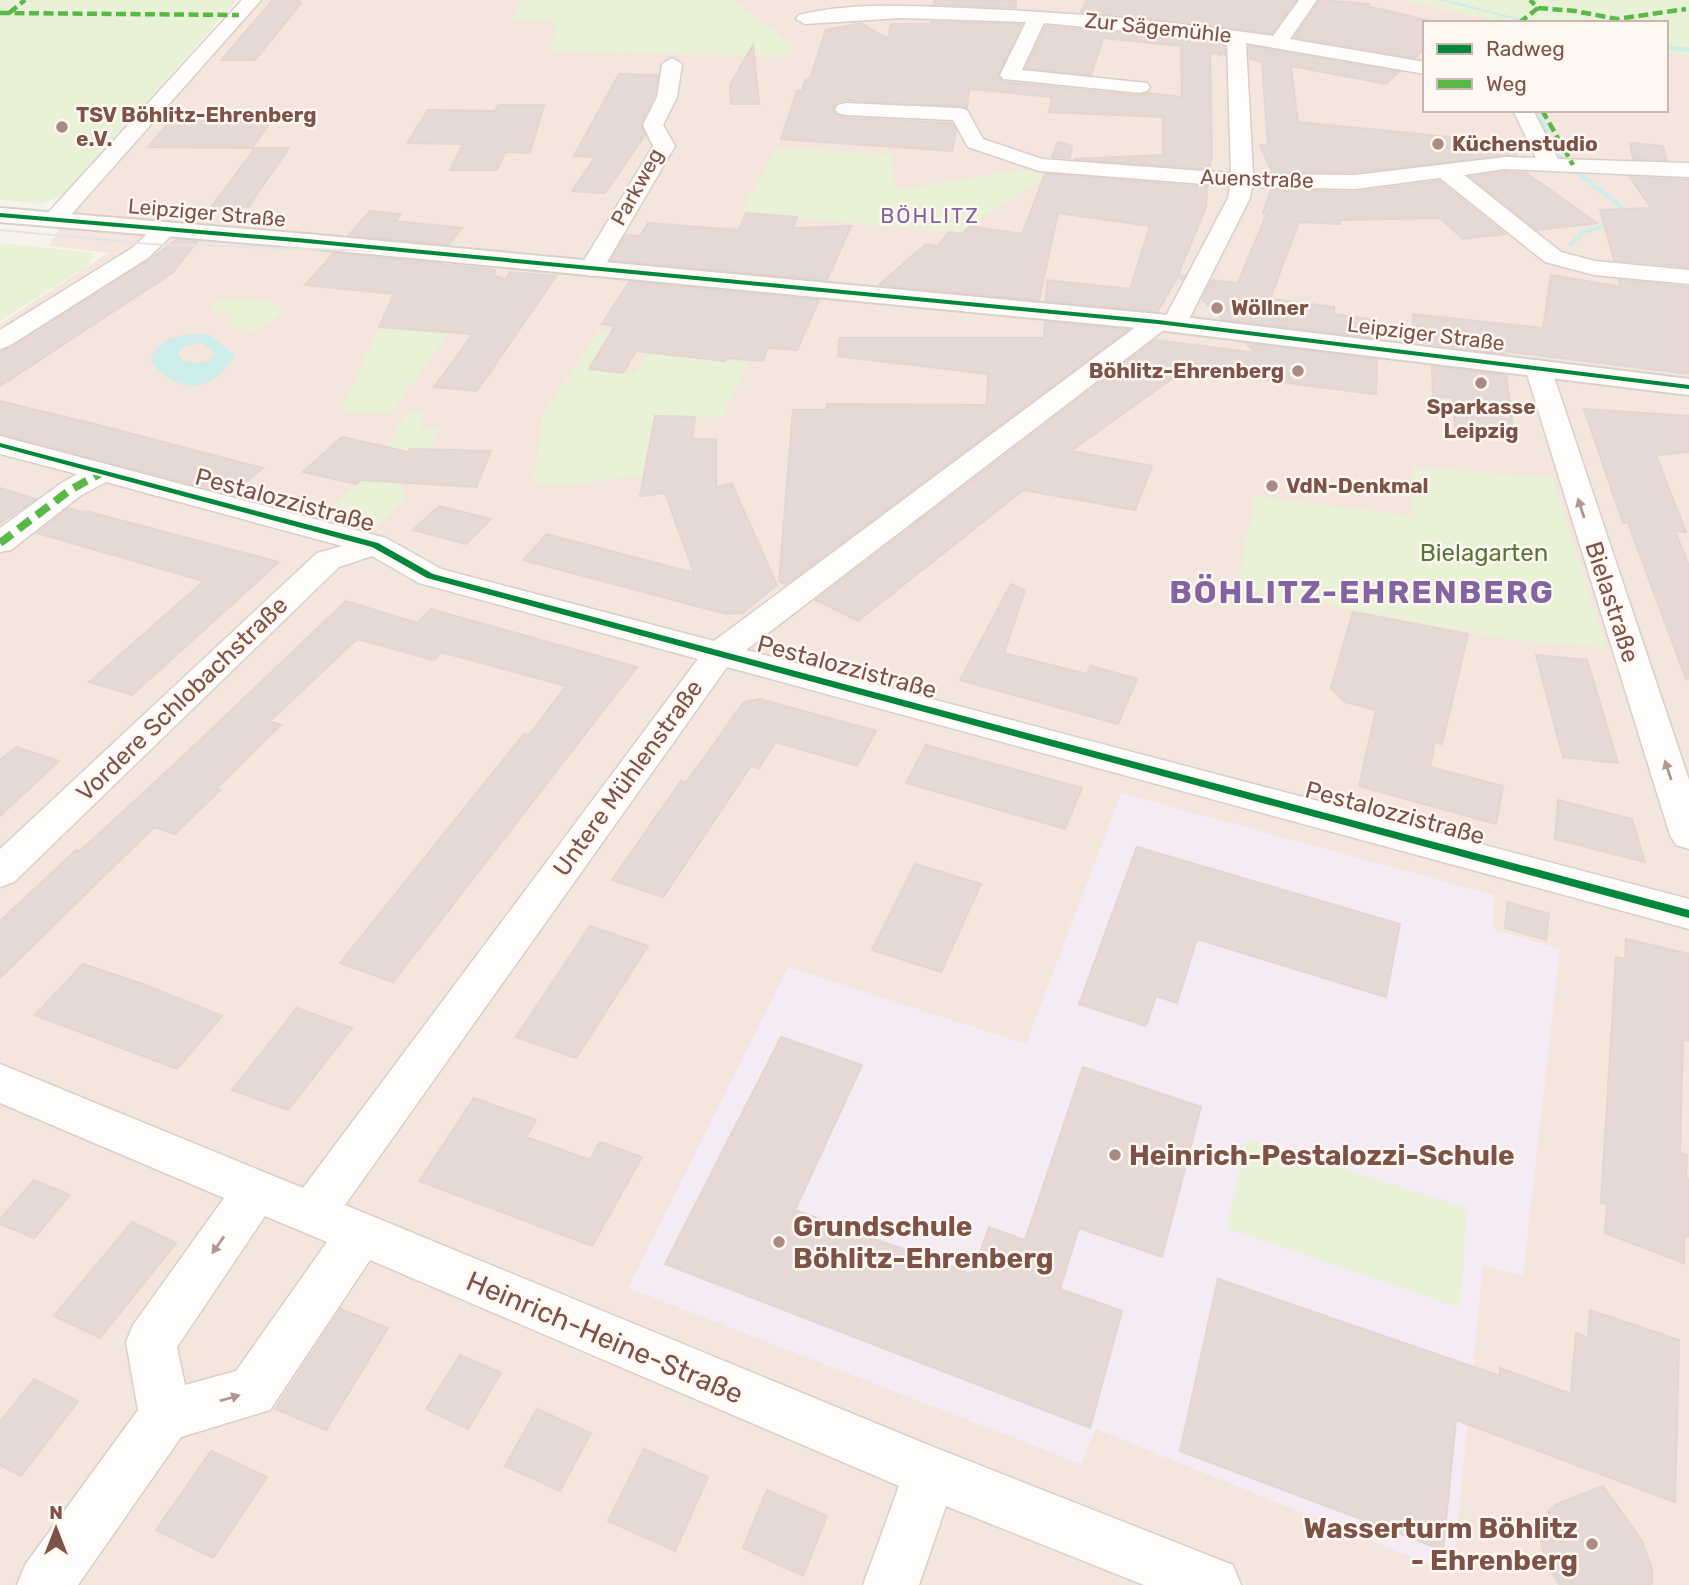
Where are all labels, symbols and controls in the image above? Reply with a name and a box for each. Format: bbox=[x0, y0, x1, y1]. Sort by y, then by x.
street label: Zur Sägemühle bbox=[1083, 7, 1233, 48]
legend bbox=[1423, 21, 1668, 112]
text: Radweg bbox=[1486, 36, 1565, 61]
text: Weg bbox=[1486, 71, 1527, 96]
place label: TSV Böhlitz-Ehrenberg e.V. bbox=[76, 102, 316, 151]
marker: TSV Böhlitz-Ehrenberg e.V. bbox=[54, 119, 70, 135]
place label: Küchenstudio bbox=[1452, 131, 1598, 156]
marker: Küchenstudio bbox=[1430, 136, 1446, 152]
street label: Parkweg bbox=[605, 144, 668, 230]
street label: Auenstraße bbox=[1200, 164, 1314, 193]
street label: Leipziger Straße bbox=[127, 193, 287, 232]
district label: BÖHLITZ bbox=[880, 203, 980, 228]
place label: Wöllner bbox=[1231, 295, 1309, 320]
marker: Wöllner bbox=[1209, 300, 1225, 316]
street label: Leipziger Straße bbox=[1346, 311, 1506, 356]
place label: Böhlitz-Ehrenberg bbox=[1089, 358, 1284, 383]
marker: Böhlitz-Ehrenberg bbox=[1290, 363, 1306, 379]
marker: Sparkasse Leipzig bbox=[1473, 375, 1489, 391]
place label: Sparkasse Leipzig bbox=[1426, 394, 1536, 443]
street label: Pestalozzistraße bbox=[192, 463, 378, 537]
place label: VdN-Denkmal bbox=[1286, 473, 1429, 498]
marker: VdN-Denkmal bbox=[1264, 478, 1280, 494]
one-way arrow bbox=[1575, 497, 1586, 518]
street label: Bielastraße bbox=[1579, 538, 1645, 666]
park label: Bielagarten bbox=[1420, 539, 1548, 567]
district label: BÖHLITZ-EHRENBERG bbox=[1169, 573, 1555, 611]
street label: Vordere Schlobachstraße bbox=[71, 591, 293, 807]
street label: Pestalozzistraße bbox=[754, 630, 940, 704]
street label: Untere Mühlenstraße bbox=[547, 675, 709, 881]
one-way arrow bbox=[1662, 760, 1672, 781]
street label: Pestalozzistraße bbox=[1302, 776, 1488, 850]
place label: Heinrich-Pestalozzi-Schule bbox=[1129, 1139, 1515, 1172]
marker: Heinrich-Pestalozzi-Schule bbox=[1107, 1147, 1123, 1163]
place label: Grundschule Böhlitz-Ehrenberg bbox=[793, 1210, 1053, 1275]
marker: Grundschule Böhlitz-Ehrenberg bbox=[771, 1234, 787, 1250]
one-way arrow bbox=[211, 1236, 225, 1254]
street label: Heinrich-Heine-Straße bbox=[462, 1264, 748, 1411]
one-way arrow bbox=[220, 1392, 242, 1403]
north arrow bbox=[21, 1494, 91, 1564]
text: N bbox=[49, 1501, 63, 1524]
place label: Wasserturm Böhlitz - Ehrenberg bbox=[1304, 1512, 1578, 1577]
marker: Wasserturm Böhlitz - Ehrenberg bbox=[1584, 1536, 1600, 1552]

